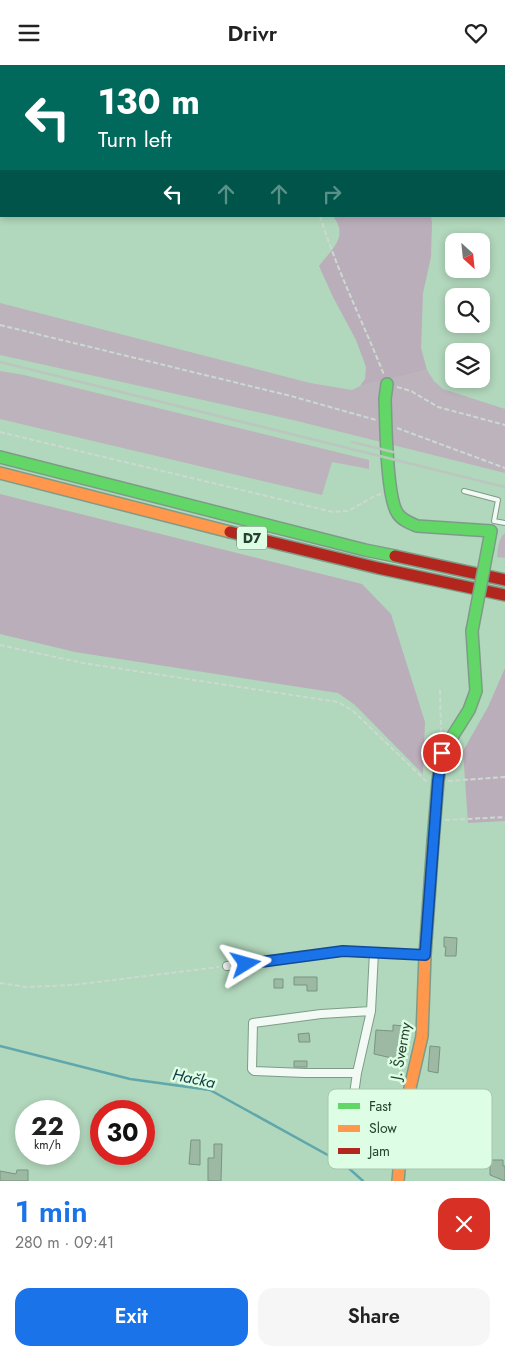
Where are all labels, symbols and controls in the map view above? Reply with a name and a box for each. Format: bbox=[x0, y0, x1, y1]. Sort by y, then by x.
text: Drivr bbox=[228, 17, 277, 49]
icon: menu bbox=[15, 19, 43, 47]
icon: heart bbox=[462, 19, 490, 47]
text: 130 m bbox=[98, 77, 200, 127]
icon: left bbox=[15, 85, 80, 150]
text: Turn left bbox=[98, 123, 172, 155]
icon: left bbox=[159, 180, 187, 208]
icon: ahead bbox=[212, 180, 240, 208]
icon: ahead bbox=[265, 180, 293, 208]
icon: right bbox=[318, 180, 346, 208]
north arrow bbox=[445, 233, 490, 277]
map controls bbox=[445, 233, 490, 388]
button: search bbox=[445, 288, 490, 333]
button: layers bbox=[445, 343, 490, 388]
road number: D7 bbox=[237, 527, 267, 549]
pin bbox=[421, 732, 463, 774]
icon: arrive bbox=[428, 739, 456, 767]
position arrow bbox=[219, 937, 271, 989]
street label: J. Švermy bbox=[385, 1020, 417, 1084]
water label: Hačka bbox=[170, 1063, 217, 1094]
legend bbox=[328, 1089, 492, 1169]
text: Fast bbox=[369, 1096, 392, 1116]
speed limit sign: 30 bbox=[90, 1100, 155, 1165]
text: 22 bbox=[31, 1108, 64, 1144]
text: Slow bbox=[369, 1118, 397, 1138]
text: km/h bbox=[34, 1136, 61, 1154]
text: Jam bbox=[367, 1141, 390, 1161]
text: 1 min bbox=[15, 1190, 88, 1233]
button: close bbox=[438, 1198, 490, 1250]
text: 280 m · 09:41 bbox=[15, 1231, 114, 1254]
button: Exit bbox=[15, 1288, 248, 1346]
button: Share bbox=[258, 1288, 490, 1346]

